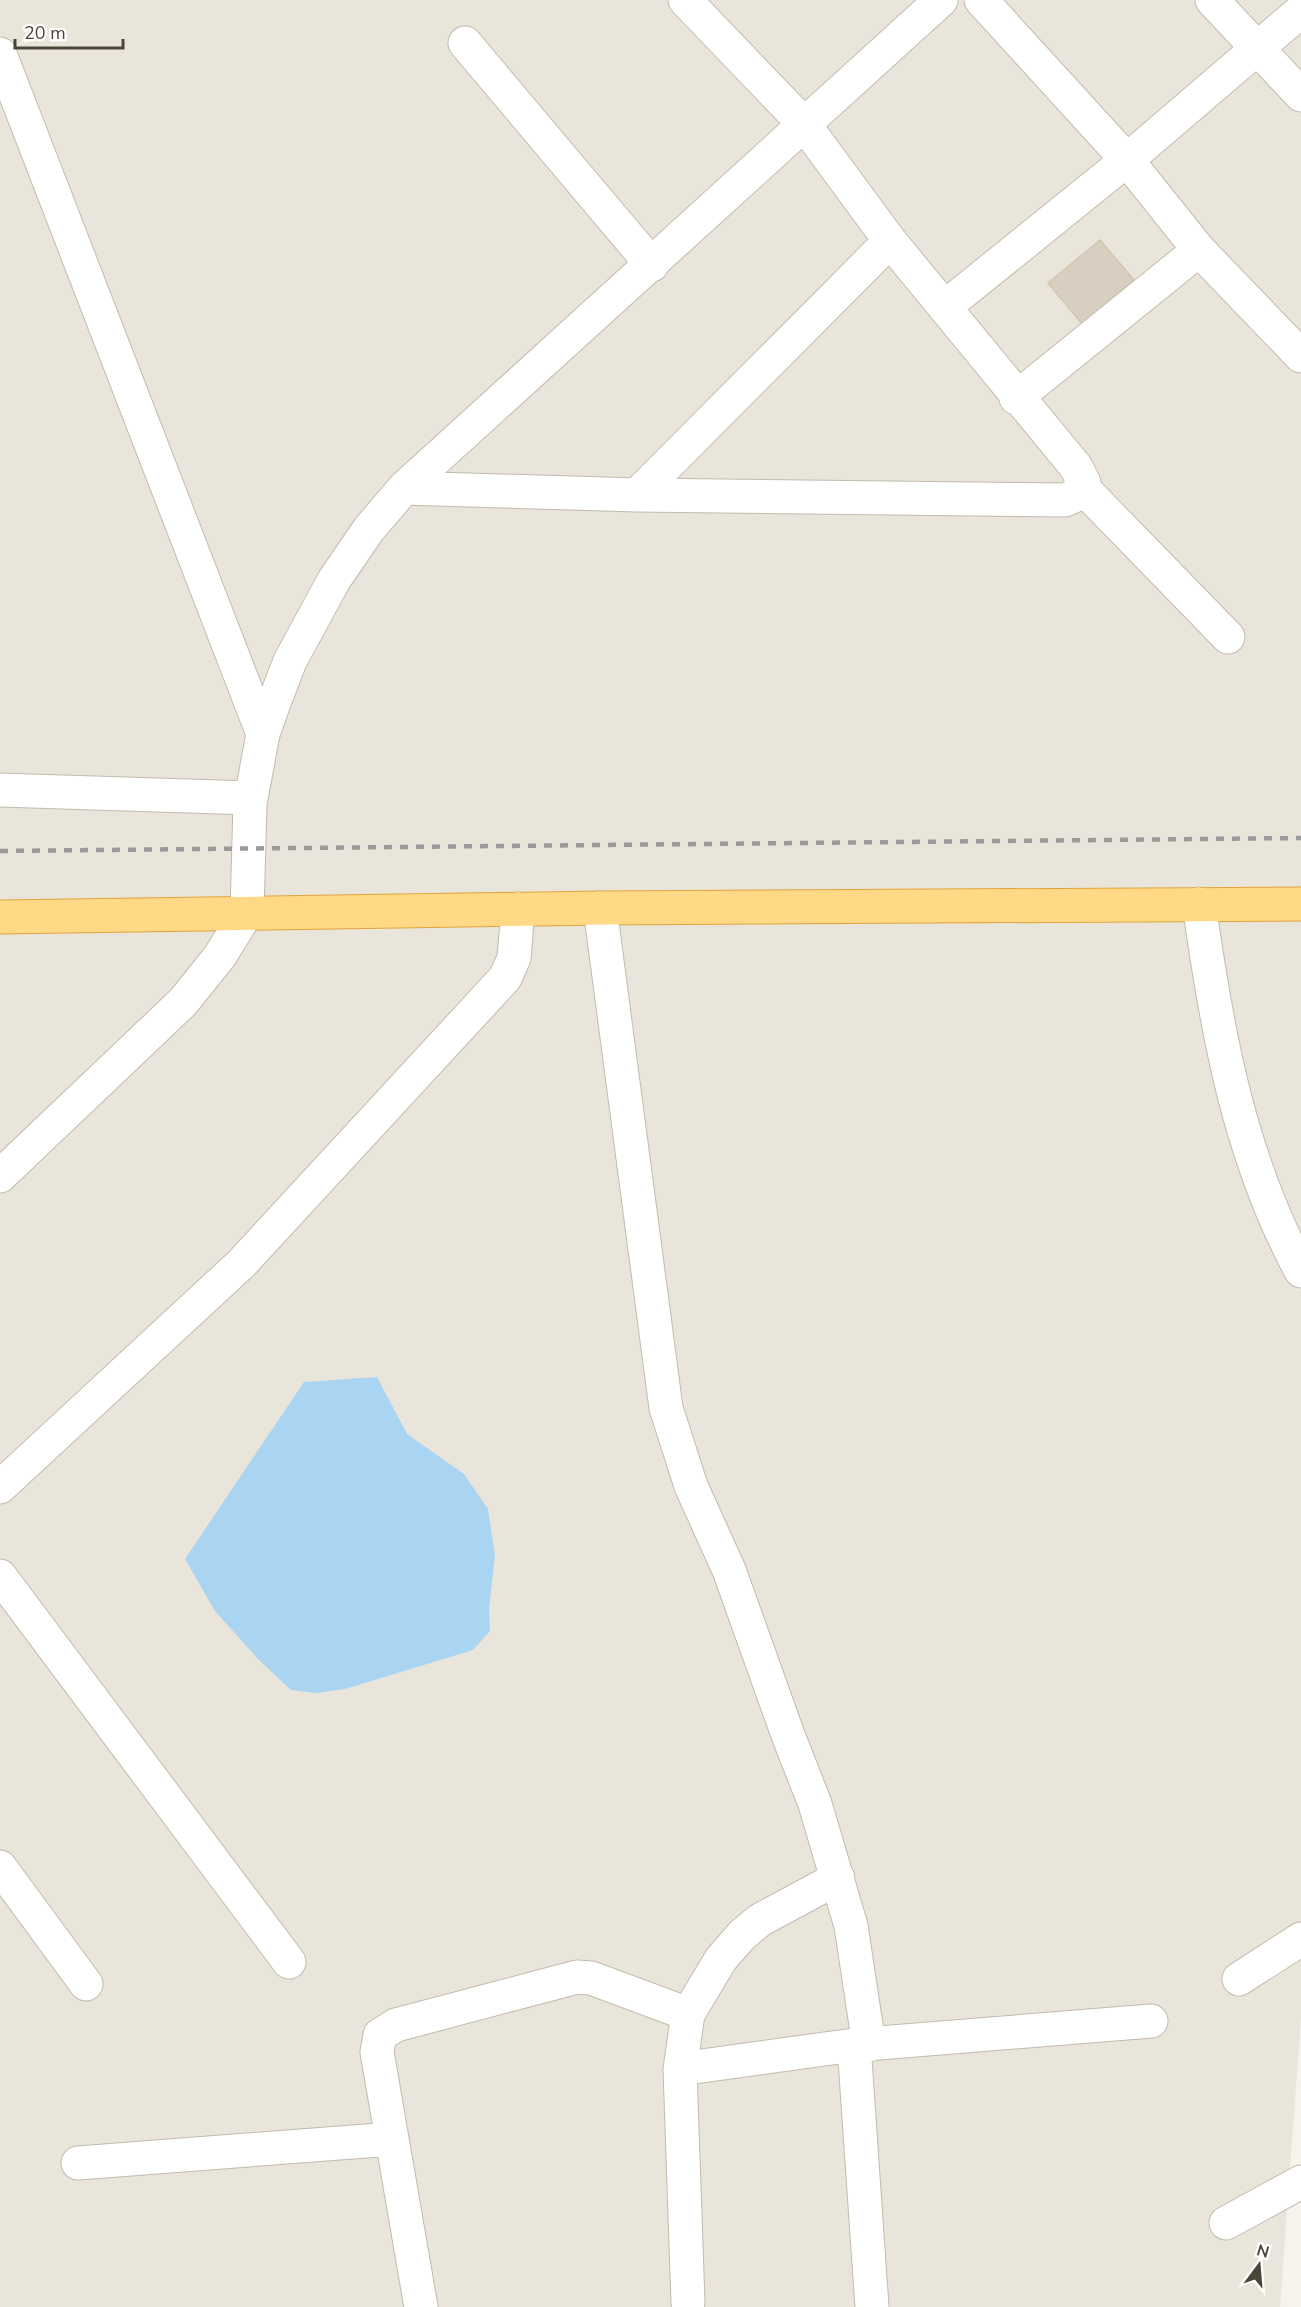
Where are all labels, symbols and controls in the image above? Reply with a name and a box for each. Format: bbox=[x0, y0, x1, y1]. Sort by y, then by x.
scale bar bbox=[15, 12, 123, 50]
text: 20 m bbox=[24, 21, 66, 45]
north arrow bbox=[1229, 2235, 1289, 2295]
text: N bbox=[1254, 2239, 1272, 2264]

